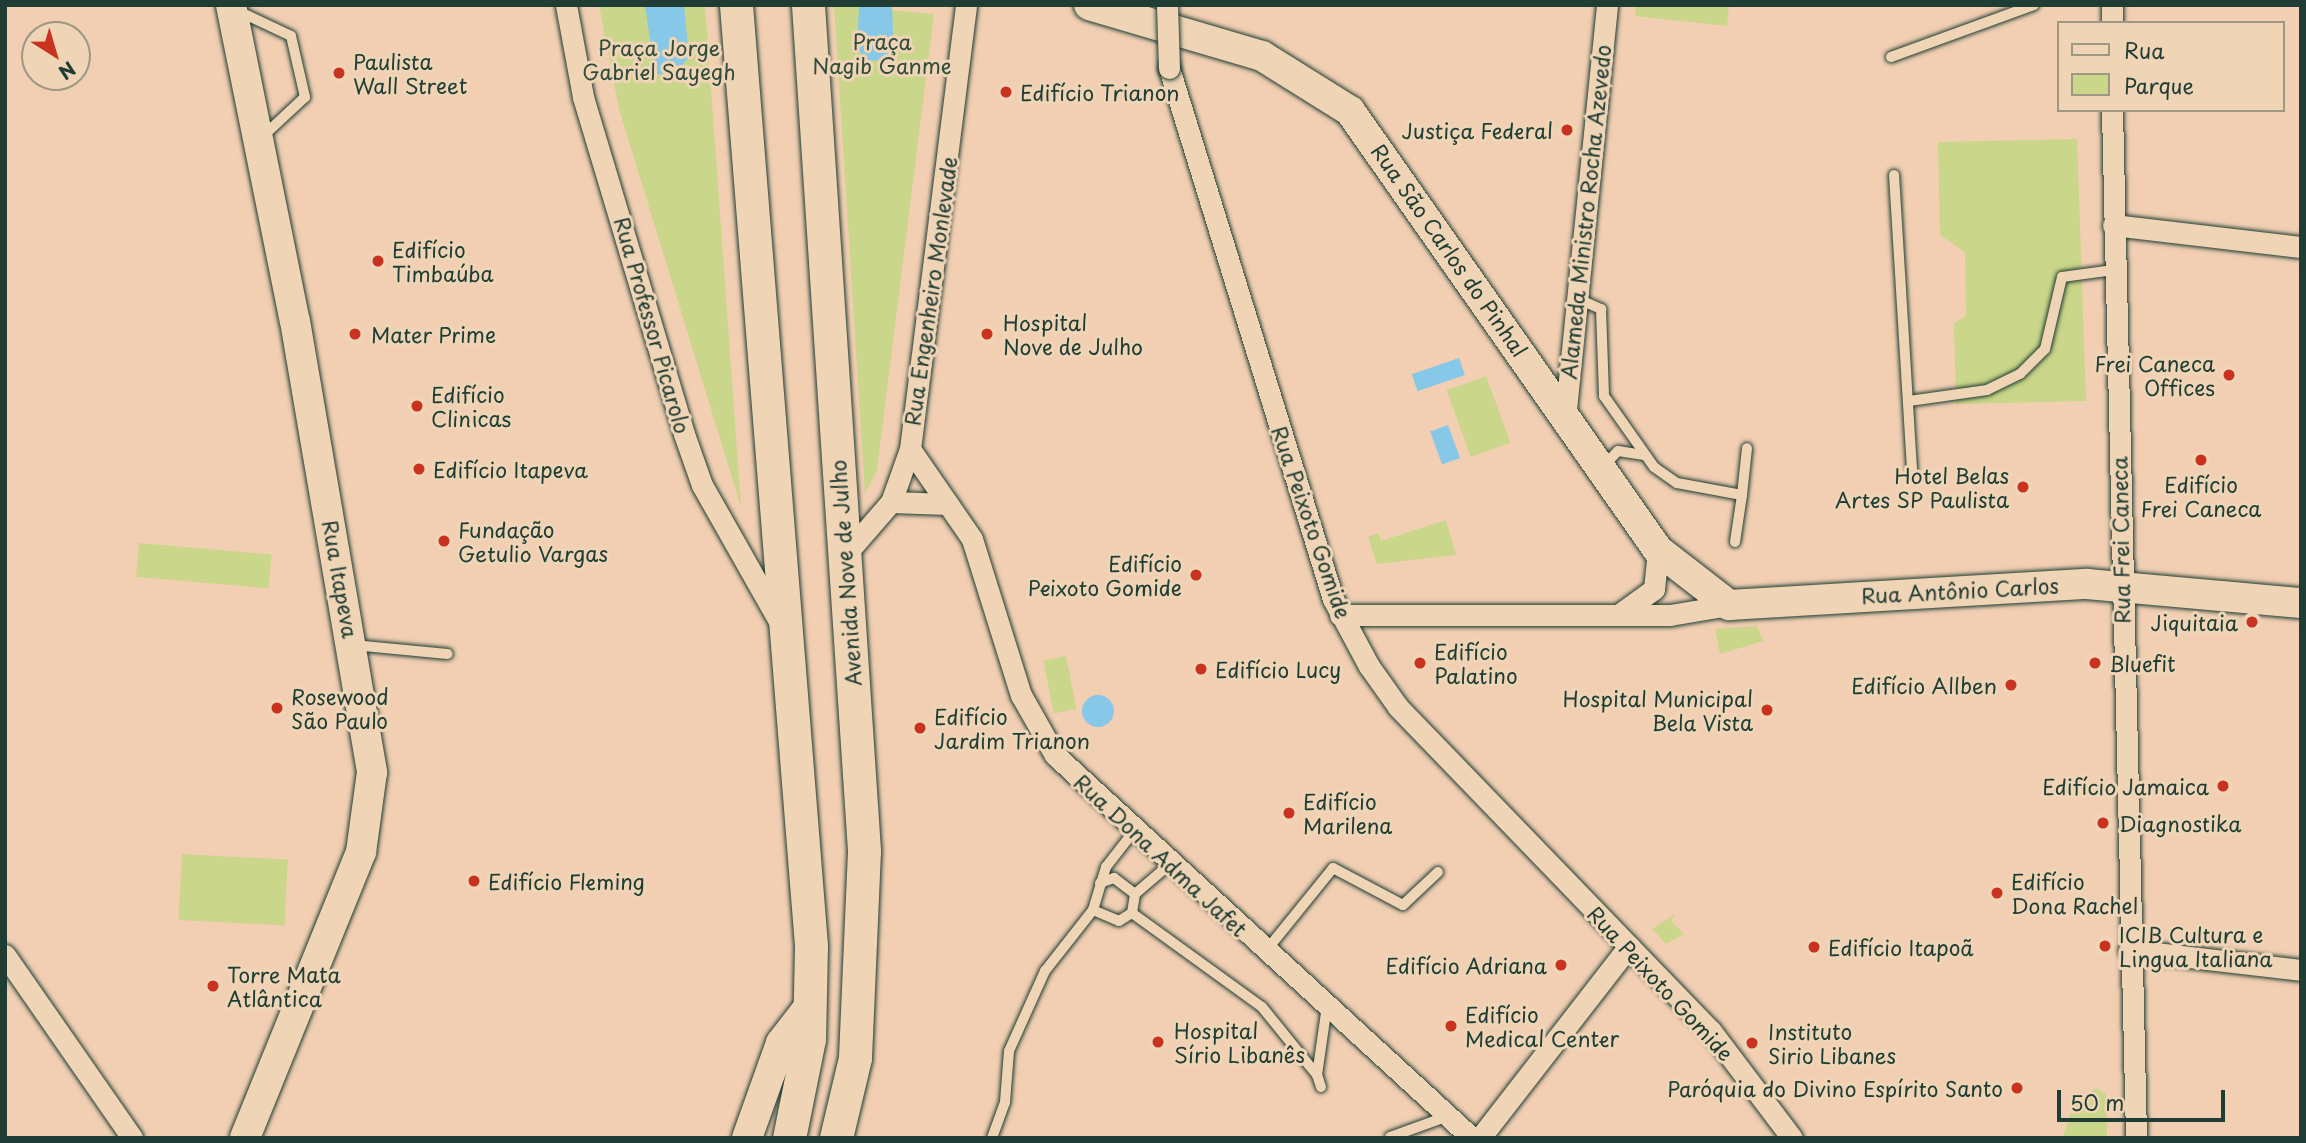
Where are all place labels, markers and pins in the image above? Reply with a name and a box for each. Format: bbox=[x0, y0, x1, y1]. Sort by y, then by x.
place label: Paulista Wall Street bbox=[353, 48, 468, 98]
marker: Paulista Wall Street bbox=[331, 65, 347, 81]
place label: Edifício Trianon bbox=[1020, 79, 1180, 105]
marker: Edifício Trianon bbox=[998, 84, 1014, 100]
place label: Justiça Federal bbox=[1401, 117, 1553, 143]
marker: Justiça Federal bbox=[1559, 122, 1575, 138]
place label: Edifício Timbaúba bbox=[392, 236, 494, 286]
marker: Edifício Timbaúba bbox=[370, 253, 386, 269]
place label: Hospital Nove de Julho bbox=[1003, 309, 1144, 359]
place label: Mater Prime bbox=[371, 321, 497, 347]
marker: Mater Prime bbox=[345, 324, 365, 344]
marker: Hospital Nove de Julho bbox=[977, 324, 997, 344]
place label: Frei Caneca Offices bbox=[2093, 350, 2215, 400]
marker: Frei Caneca Offices bbox=[2221, 367, 2237, 383]
place label: Edifício Clinicas bbox=[431, 381, 511, 431]
marker: Edifício Clinicas bbox=[409, 398, 425, 414]
marker: Edifício Frei Caneca bbox=[2193, 452, 2209, 468]
place label: Edifício Itapeva bbox=[433, 456, 586, 482]
marker: Edifício Itapeva bbox=[411, 461, 427, 477]
place label: Hotel Belas Artes SP Paulista bbox=[1834, 462, 2009, 512]
place label: Edifício Frei Caneca bbox=[2140, 471, 2262, 521]
marker: Hotel Belas Artes SP Paulista bbox=[2015, 479, 2031, 495]
place label: Fundação Getulio Vargas bbox=[458, 516, 608, 566]
marker: Fundação Getulio Vargas bbox=[436, 533, 452, 549]
place label: Edifício Peixoto Gomide bbox=[1027, 550, 1182, 600]
marker: Edifício Peixoto Gomide bbox=[1188, 567, 1204, 583]
place label: Jiquitaia bbox=[2151, 609, 2238, 635]
marker: Jiquitaia bbox=[2244, 614, 2260, 630]
place label: Edifício Palatino bbox=[1434, 638, 1518, 688]
place label: Bluefit bbox=[2109, 650, 2176, 676]
marker: Edifício Palatino bbox=[1412, 655, 1428, 671]
marker: Bluefit bbox=[2087, 655, 2103, 671]
place label: Edifício Lucy bbox=[1215, 656, 1341, 682]
marker: Edifício Lucy bbox=[1193, 661, 1209, 677]
place label: Edifício Allben bbox=[1851, 672, 1997, 698]
marker: Edifício Allben bbox=[2003, 677, 2019, 693]
place label: Rosewood São Paulo bbox=[291, 683, 389, 733]
place label: Hospital Municipal Bela Vista bbox=[1561, 685, 1753, 735]
marker: Rosewood São Paulo bbox=[269, 700, 285, 716]
marker: Hospital Municipal Bela Vista bbox=[1759, 702, 1775, 718]
place label: Edifício Jardim Trianon bbox=[934, 703, 1091, 753]
marker: Edifício Jardim Trianon bbox=[912, 720, 928, 736]
place label: Edifício Jamaica bbox=[2041, 773, 2209, 799]
marker: Edifício Jamaica bbox=[2215, 778, 2231, 794]
place label: Edifício Marilena bbox=[1303, 788, 1392, 838]
marker: Edifício Marilena bbox=[1281, 805, 1297, 821]
place label: Diagnostika bbox=[2119, 810, 2241, 836]
marker: Diagnostika bbox=[2093, 813, 2113, 833]
place label: Edifício Fleming bbox=[488, 868, 645, 894]
place label: Edifício Dona Rachel bbox=[2011, 868, 2138, 918]
marker: Edifício Fleming bbox=[466, 873, 482, 889]
marker: Edifício Dona Rachel bbox=[1989, 885, 2005, 901]
place label: ICIB Cultura e Lingua Italiana bbox=[2119, 921, 2272, 971]
place label: Edifício Itapoã bbox=[1828, 934, 1974, 960]
marker: ICIB Cultura e Lingua Italiana bbox=[2097, 938, 2113, 954]
marker: Edifício Itapoã bbox=[1806, 939, 1822, 955]
place label: Edifício Adriana bbox=[1384, 952, 1547, 978]
marker: Edifício Adriana bbox=[1553, 957, 1569, 973]
place label: Torre Mata Atlântica bbox=[227, 961, 341, 1011]
marker: Torre Mata Atlântica bbox=[205, 978, 221, 994]
place label: Edifício Medical Center bbox=[1465, 1001, 1620, 1051]
place label: Hospital Sírio Libanês bbox=[1174, 1017, 1305, 1067]
marker: Edifício Medical Center bbox=[1443, 1018, 1459, 1034]
place label: Instituto Sirio Libanes bbox=[1768, 1018, 1897, 1068]
marker: Hospital Sírio Libanês bbox=[1148, 1032, 1168, 1052]
marker: Instituto Sirio Libanes bbox=[1742, 1033, 1762, 1053]
place label: Paróquia do Divino Espírito Santo bbox=[1667, 1075, 2003, 1101]
marker: Paróquia do Divino Espírito Santo bbox=[2009, 1080, 2025, 1096]

